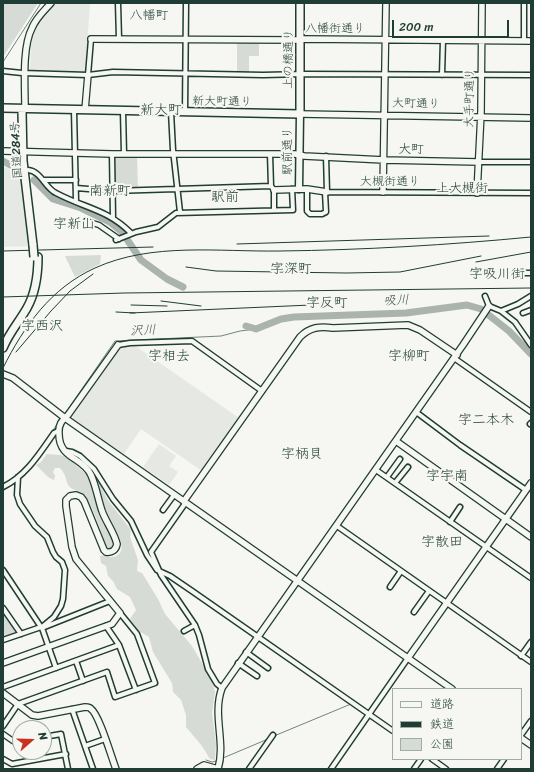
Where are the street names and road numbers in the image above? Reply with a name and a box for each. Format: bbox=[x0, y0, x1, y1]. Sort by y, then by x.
street label: 八幡街通り bbox=[305, 22, 365, 36]
street label: 上の橋通り bbox=[281, 29, 297, 89]
street label: 大手町通り bbox=[462, 68, 478, 128]
street label: 新大町通り bbox=[192, 94, 252, 110]
street label: 大町通り bbox=[392, 96, 440, 112]
street label: 国道284号 bbox=[8, 121, 26, 179]
street label: 駅前通り bbox=[281, 127, 295, 175]
street label: 大槻街通り bbox=[360, 175, 420, 189]

